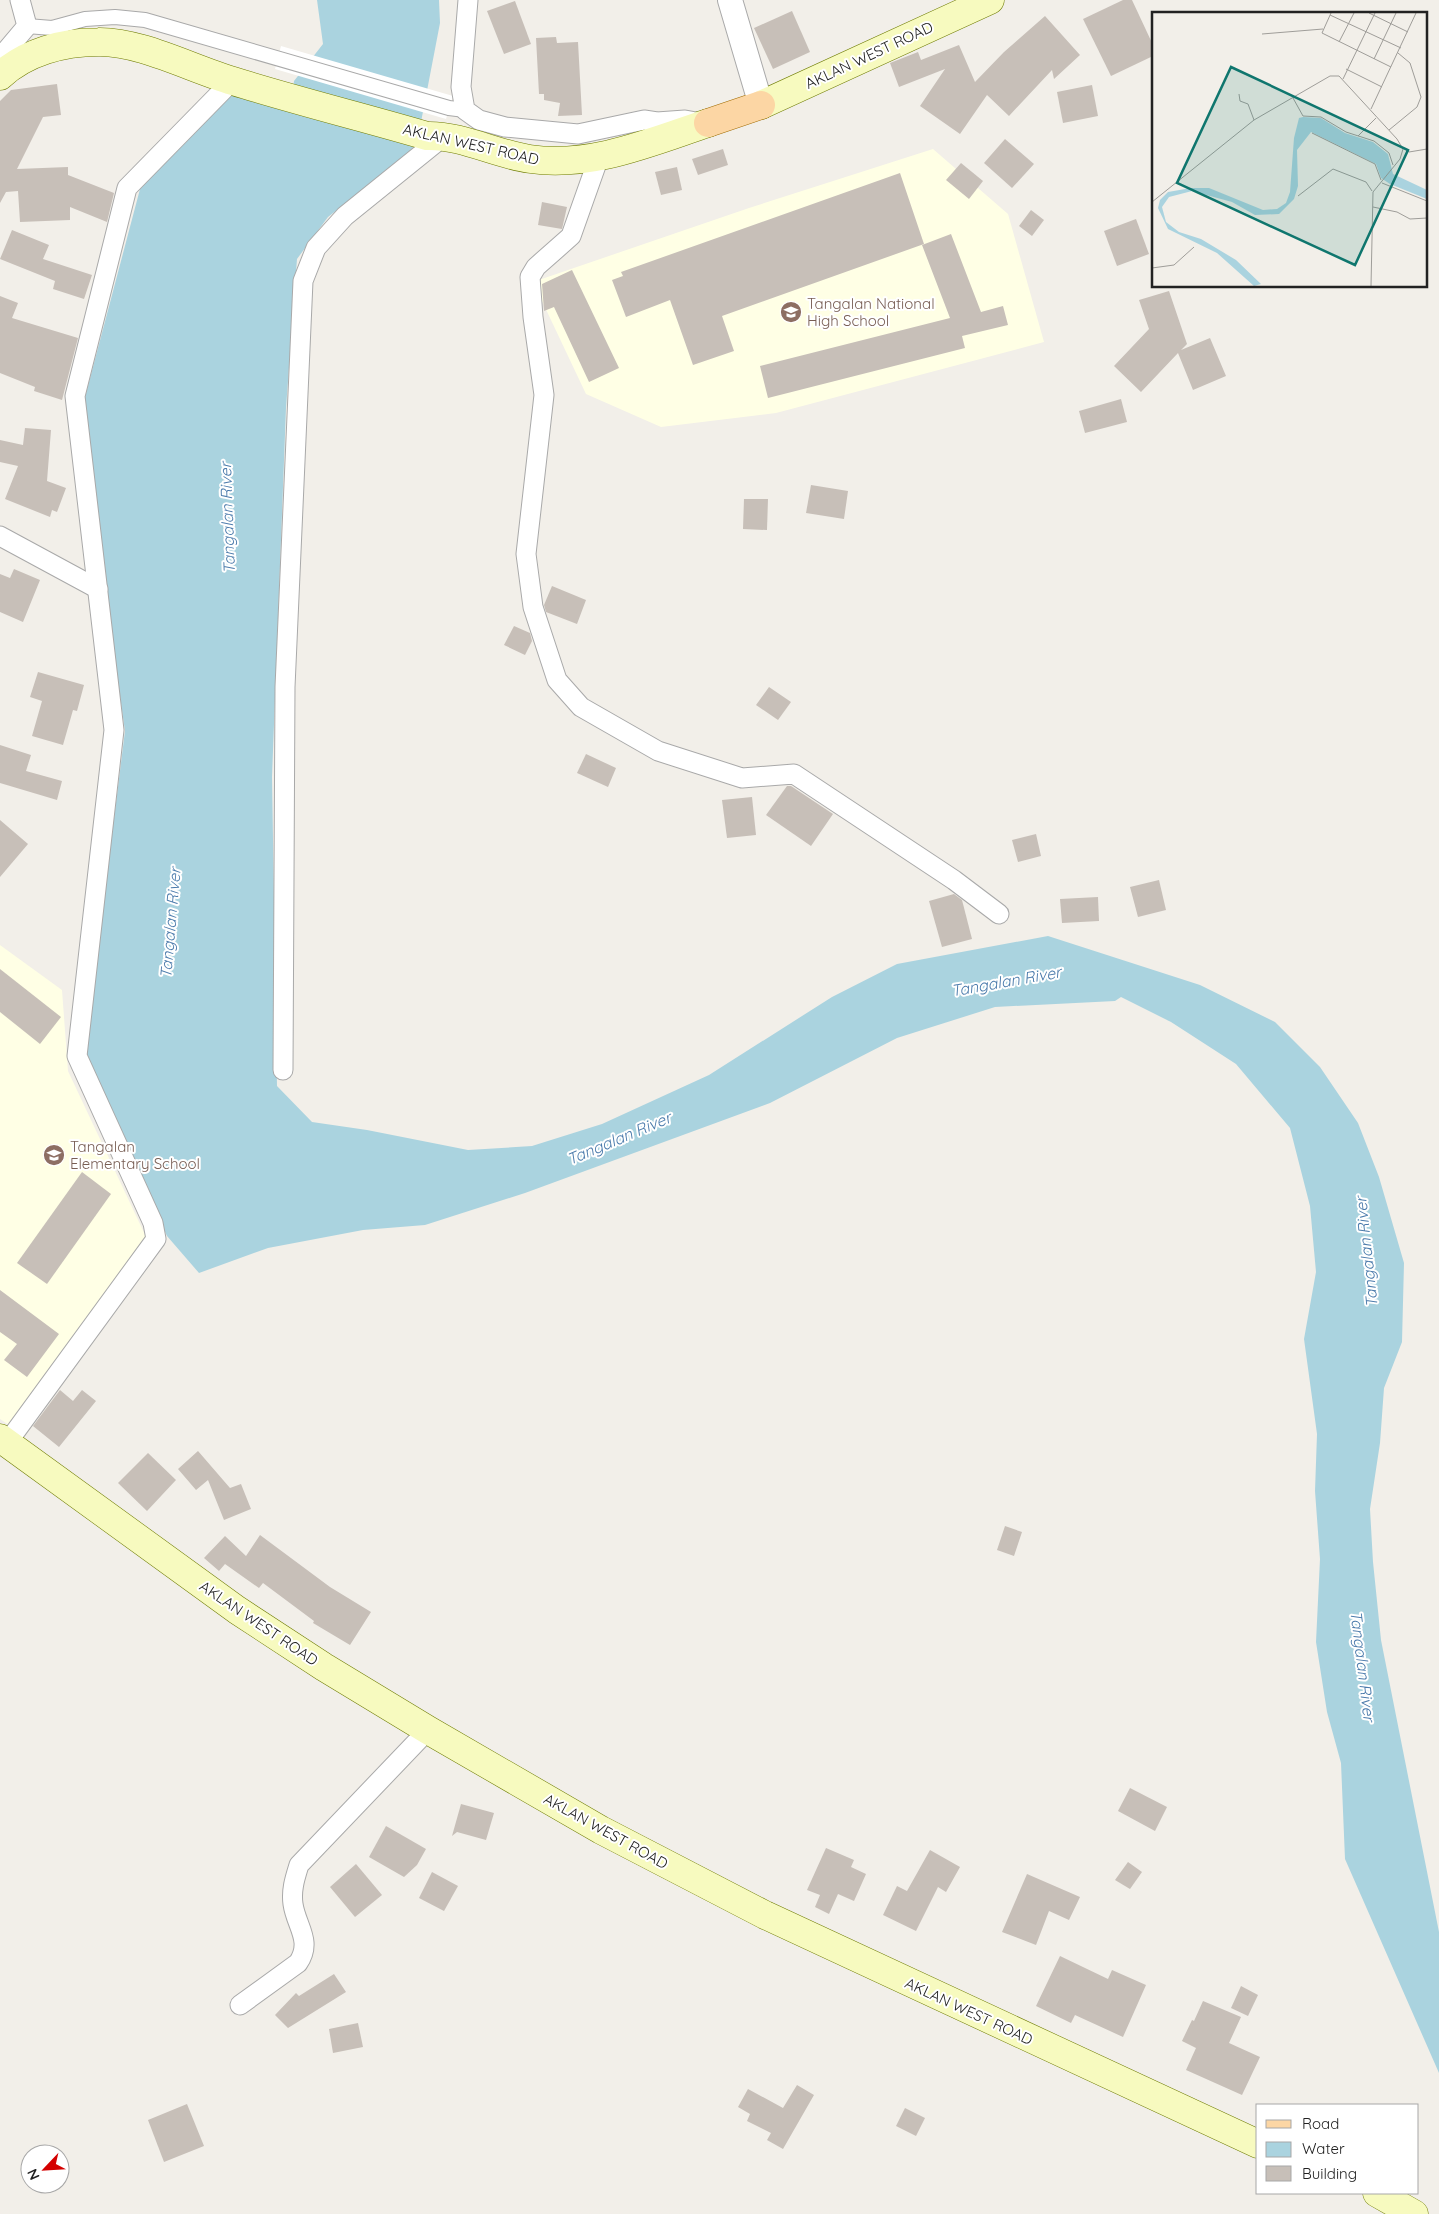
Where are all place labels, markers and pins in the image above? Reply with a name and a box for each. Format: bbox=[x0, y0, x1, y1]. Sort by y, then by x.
place label: Tangalan National High School bbox=[807, 294, 935, 330]
school or university icon: Tangalan National High School bbox=[779, 300, 803, 324]
place label: Tangalan Elementary School bbox=[70, 1137, 200, 1173]
school or university icon: Tangalan Elementary School bbox=[42, 1143, 66, 1167]

